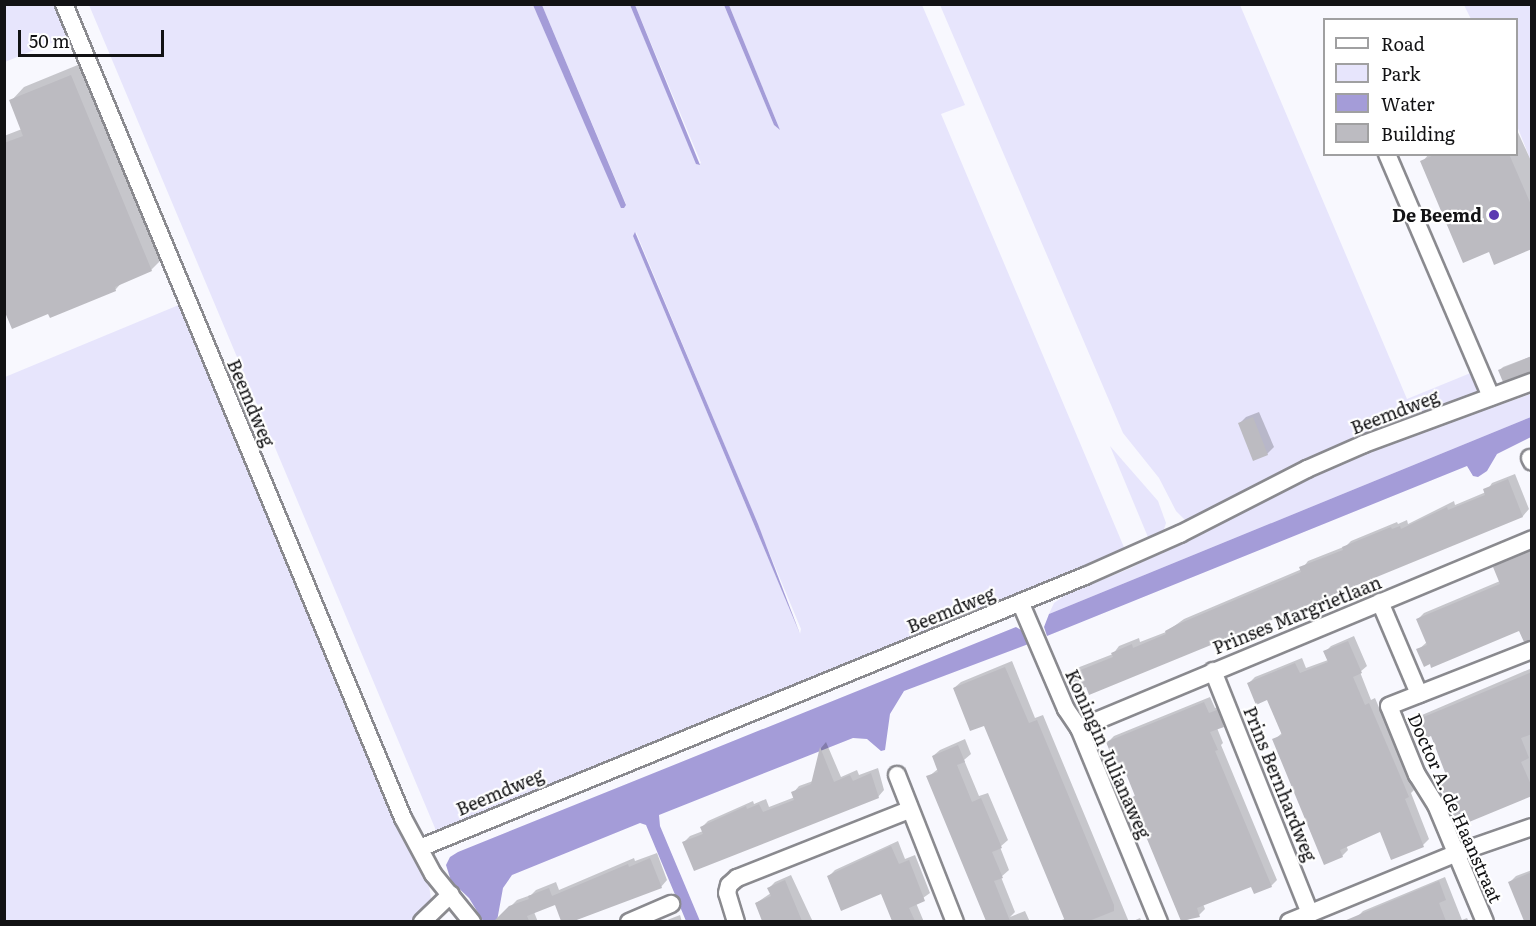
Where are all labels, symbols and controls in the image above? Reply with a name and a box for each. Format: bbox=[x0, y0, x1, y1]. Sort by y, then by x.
scale bar bbox=[21, 18, 166, 56]
legend bbox=[1323, 18, 1518, 156]
text: 50 m bbox=[29, 27, 70, 54]
text: Road bbox=[1381, 30, 1425, 57]
text: Park bbox=[1381, 60, 1420, 87]
text: Water bbox=[1381, 90, 1434, 117]
text: Building bbox=[1381, 120, 1455, 147]
place label: De Beemd bbox=[1392, 204, 1482, 226]
marker: De Beemd bbox=[1487, 208, 1501, 222]
street label: Beemdweg bbox=[223, 356, 279, 450]
street label: Beemdweg bbox=[1348, 385, 1442, 439]
street label: Prinses Margrietlaan bbox=[1210, 571, 1384, 659]
street label: Beemdweg bbox=[904, 583, 998, 637]
street label: Koningin Julianaweg bbox=[1061, 666, 1155, 842]
street label: Prins Bernhardweg bbox=[1239, 703, 1321, 865]
street label: Doctor A. de Haanstraat bbox=[1403, 710, 1507, 906]
street label: Beemdweg bbox=[453, 764, 547, 820]

